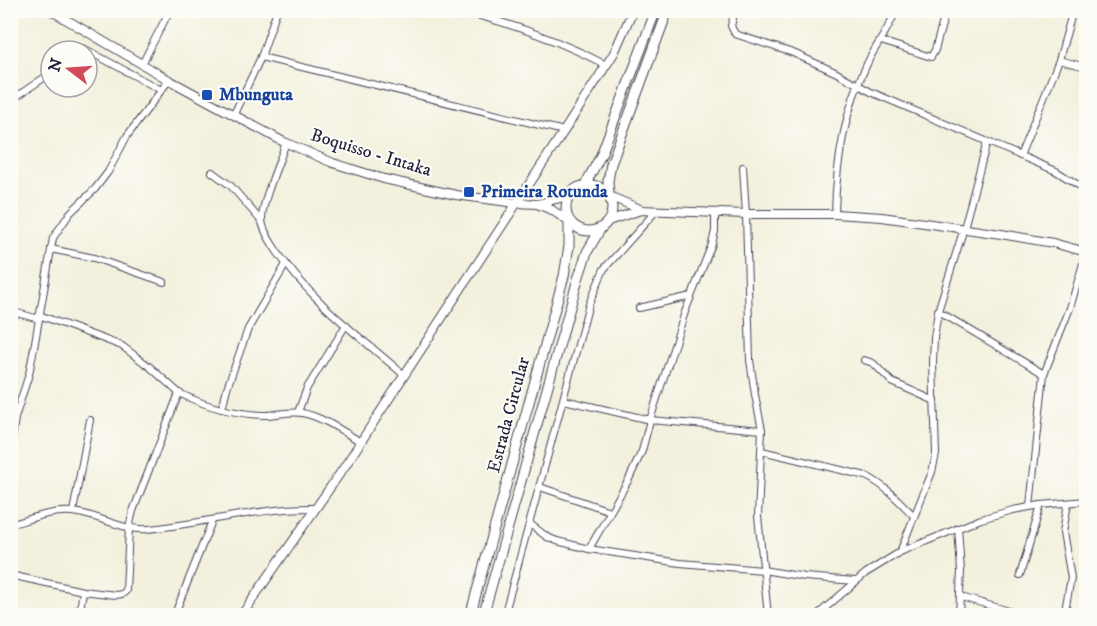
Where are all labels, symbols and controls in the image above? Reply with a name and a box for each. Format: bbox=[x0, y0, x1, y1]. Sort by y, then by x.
north arrow bbox=[39, 39, 99, 99]
text: N bbox=[44, 56, 67, 74]
place label: Mbunguta bbox=[219, 84, 293, 106]
marker: Mbunguta bbox=[200, 88, 214, 102]
street label: Boquisso - Intaka bbox=[308, 124, 434, 182]
place label: Primeira Rotunda bbox=[481, 181, 608, 203]
marker: Primeira Rotunda bbox=[462, 185, 476, 199]
street label: Estrada Circular bbox=[483, 355, 535, 475]

